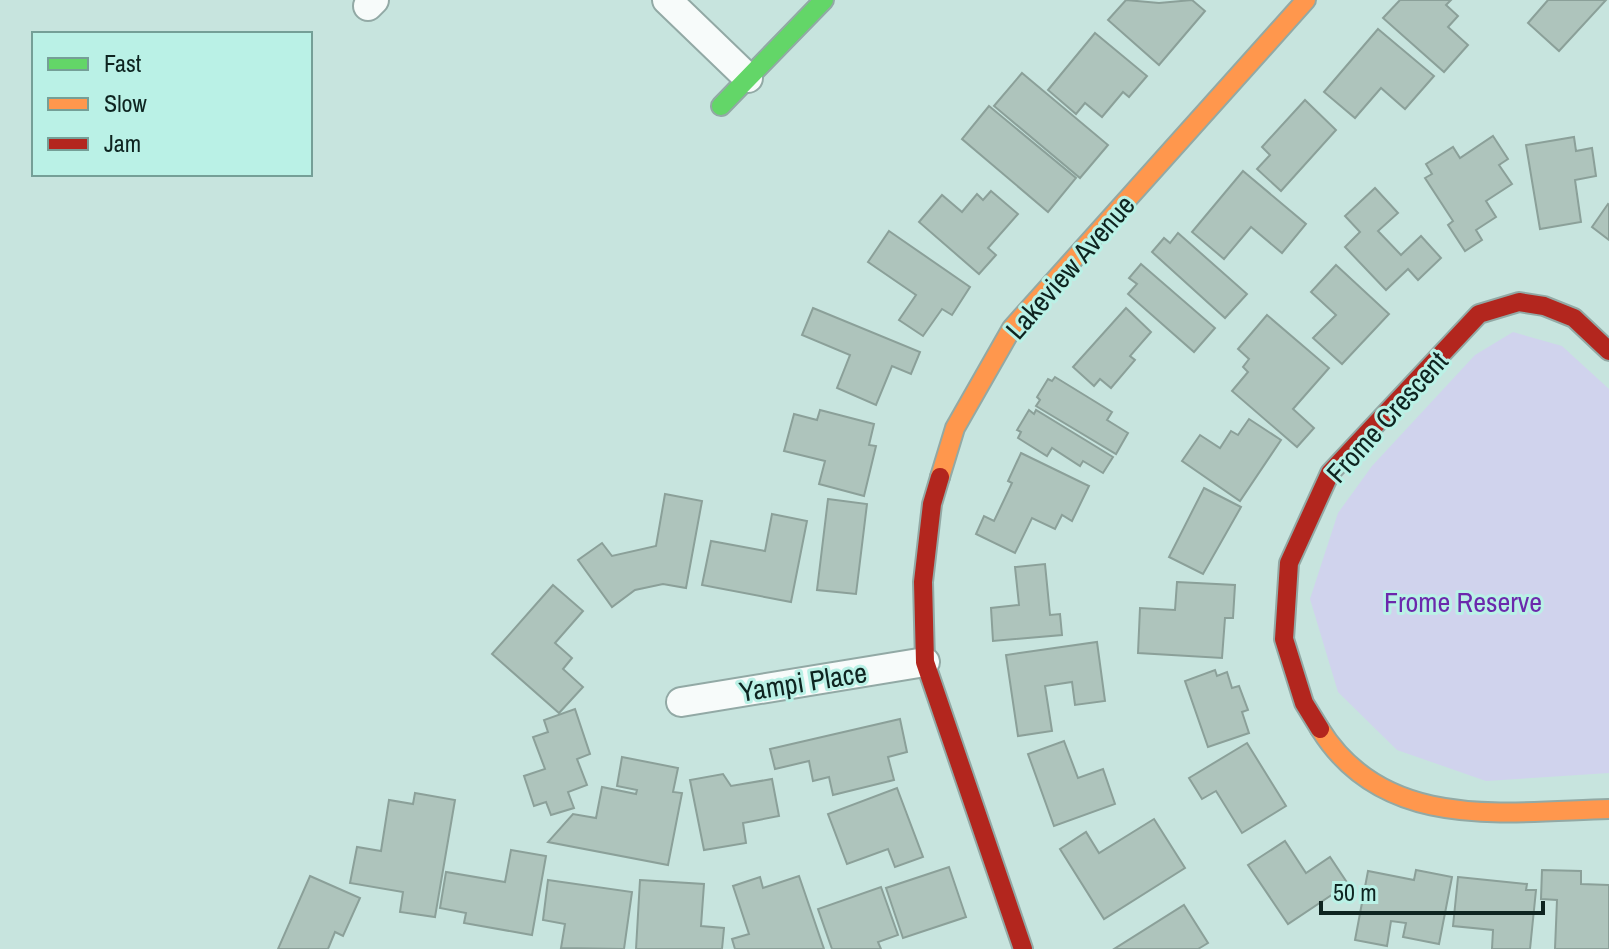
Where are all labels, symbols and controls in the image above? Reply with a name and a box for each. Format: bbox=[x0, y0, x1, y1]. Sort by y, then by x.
legend bbox=[32, 32, 312, 176]
text: Fast bbox=[104, 47, 142, 79]
text: Slow bbox=[104, 87, 147, 119]
text: Jam bbox=[104, 127, 141, 159]
street label: Lakeview Avenue bbox=[997, 187, 1143, 347]
street label: Frome Crescent bbox=[1318, 343, 1456, 491]
park label: Frome Reserve bbox=[1384, 583, 1542, 621]
street label: Yampi Place bbox=[737, 653, 869, 711]
scale bar bbox=[1321, 865, 1543, 915]
text: 50 m bbox=[1333, 876, 1377, 908]

